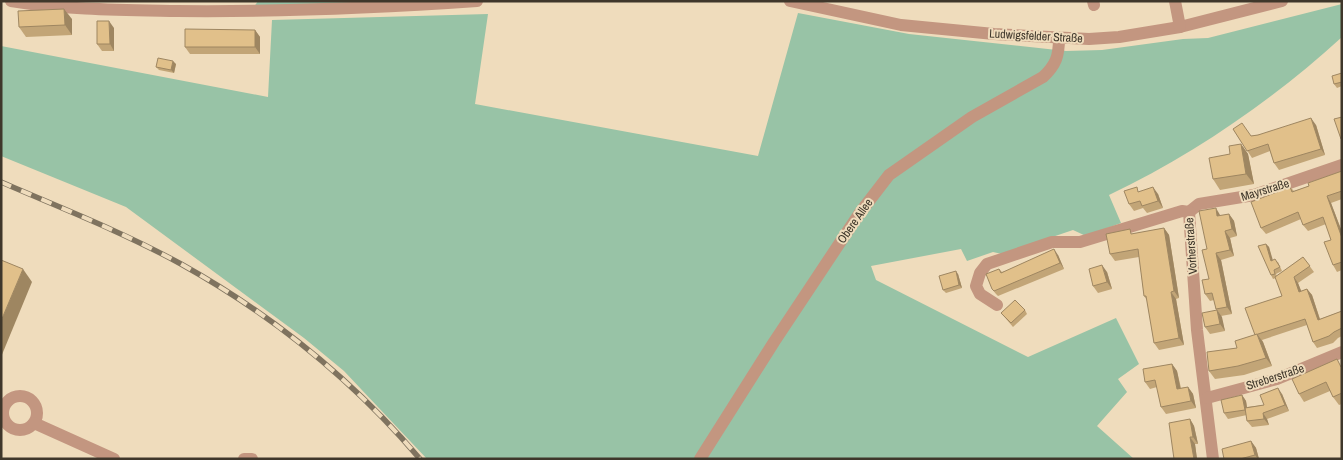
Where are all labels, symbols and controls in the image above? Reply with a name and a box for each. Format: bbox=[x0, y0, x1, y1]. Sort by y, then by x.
street label: Ludwigsfelder Straße bbox=[989, 26, 1083, 46]
street label: Mayrstraße bbox=[1239, 175, 1291, 205]
street label: Obere Allee bbox=[834, 195, 876, 247]
street label: Vorherstraße bbox=[1181, 217, 1201, 275]
street label: Streberstraße bbox=[1244, 360, 1306, 394]

